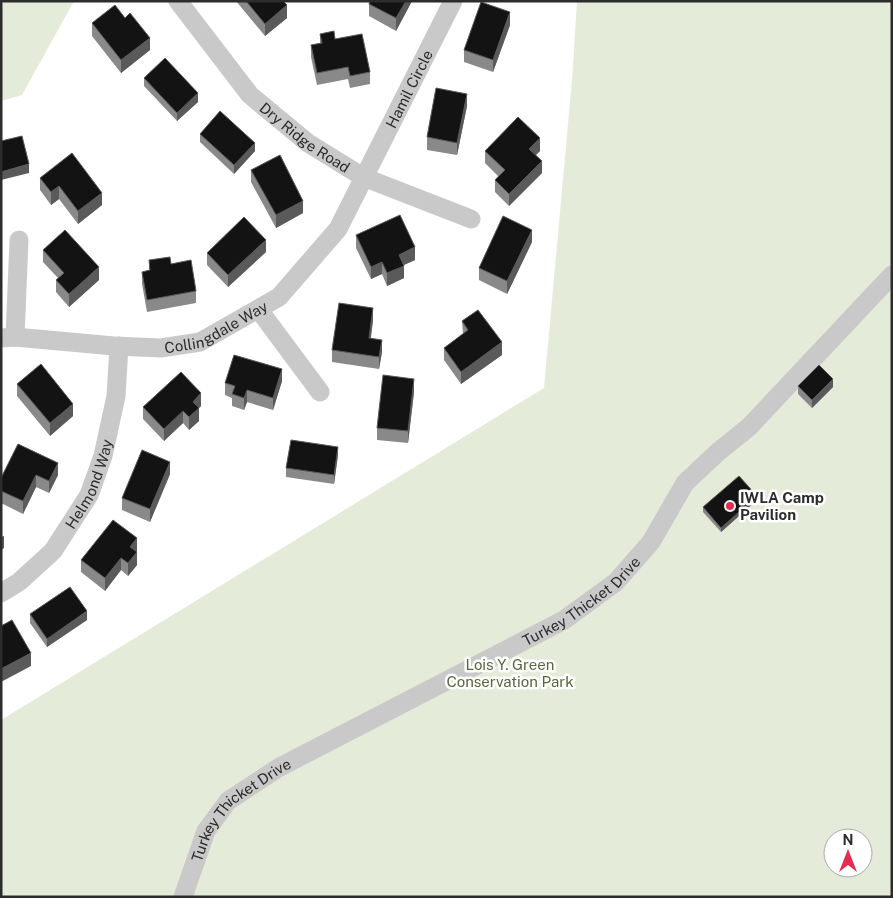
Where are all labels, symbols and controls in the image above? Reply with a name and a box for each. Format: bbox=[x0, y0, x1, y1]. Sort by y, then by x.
street label: Hamil Circle bbox=[382, 47, 436, 131]
street label: Dry Ridge Road bbox=[257, 99, 353, 176]
street label: Collingdale Way bbox=[163, 297, 270, 356]
street label: Helmond Way bbox=[61, 437, 115, 532]
place label: IWLA Camp Pavilion bbox=[740, 489, 824, 523]
marker: IWLA Camp Pavilion bbox=[724, 500, 736, 512]
street label: Turkey Thicket Drive bbox=[519, 553, 643, 649]
park label: Lois Y. Green Conservation Park bbox=[446, 656, 574, 690]
street label: Turkey Thicket Drive bbox=[187, 755, 293, 864]
north arrow bbox=[823, 828, 873, 878]
text: N bbox=[843, 832, 853, 848]

